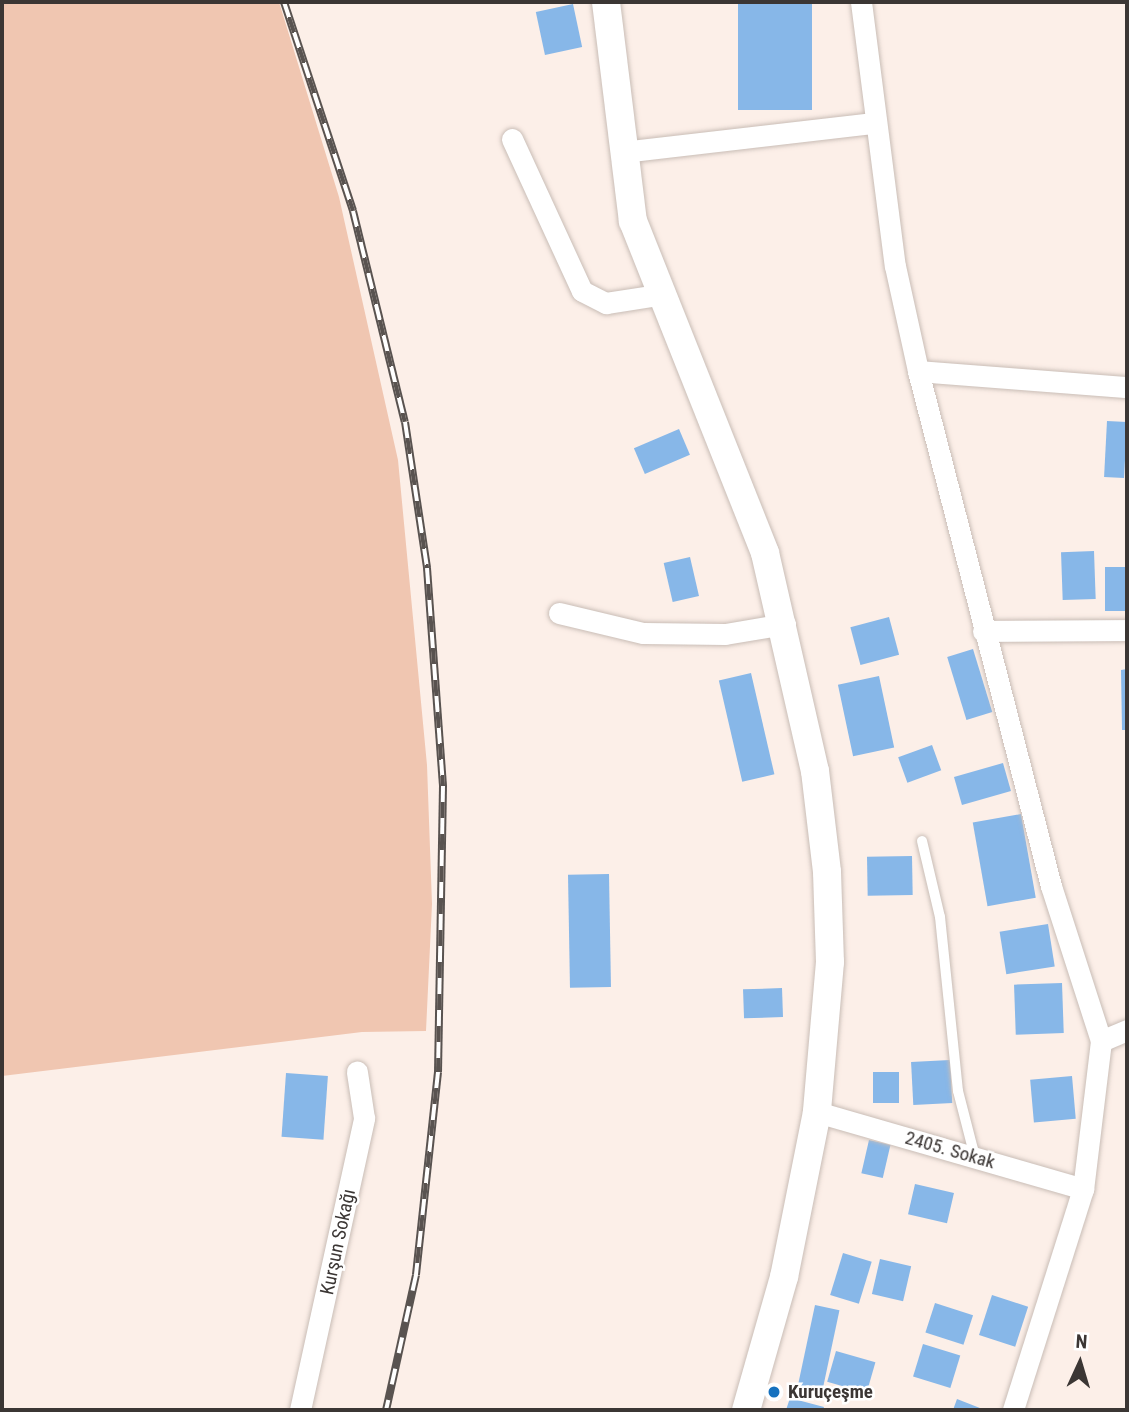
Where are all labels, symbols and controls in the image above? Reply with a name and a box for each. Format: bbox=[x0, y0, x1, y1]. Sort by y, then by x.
street label: 2405. Sokak bbox=[902, 1126, 998, 1174]
street label: Kurşun Sokağı bbox=[316, 1187, 360, 1297]
north arrow bbox=[1045, 1328, 1115, 1398]
text: N bbox=[1075, 1330, 1088, 1353]
place label: Kuruçeşme bbox=[788, 1381, 873, 1403]
marker: Kuruçeşme bbox=[766, 1384, 782, 1400]

